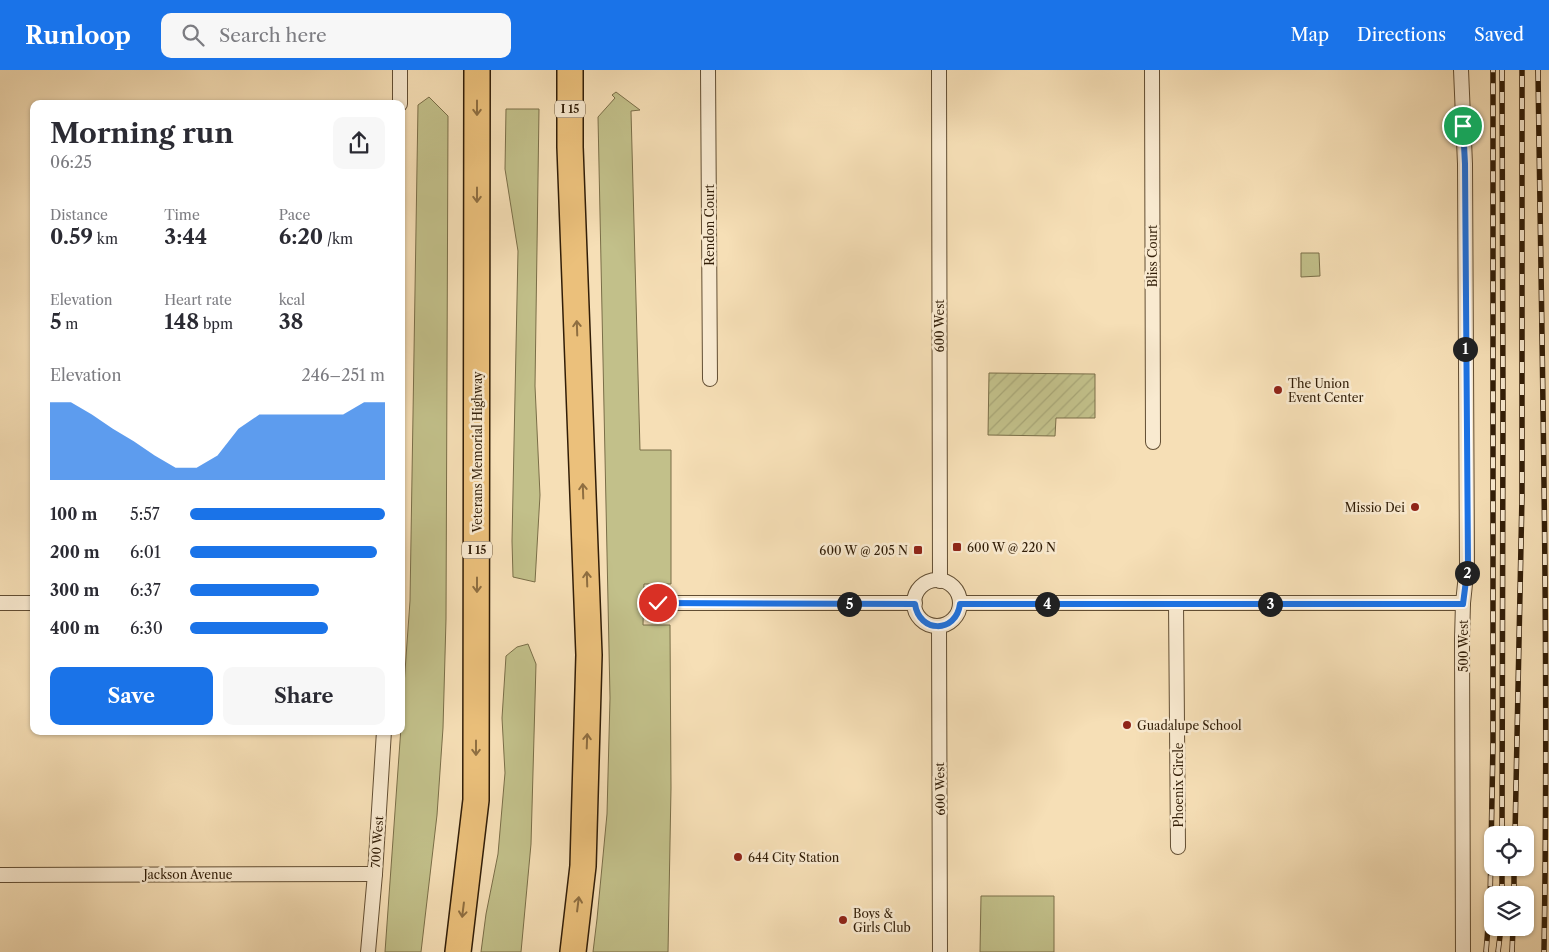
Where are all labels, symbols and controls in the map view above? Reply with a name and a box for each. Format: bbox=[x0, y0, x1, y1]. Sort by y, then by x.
search box bbox=[161, 13, 511, 58]
text: Runloop bbox=[25, 21, 131, 50]
icon: search bbox=[179, 21, 207, 49]
text: Search here bbox=[219, 24, 327, 47]
text: Map bbox=[1290, 24, 1329, 46]
text: Directions bbox=[1357, 24, 1446, 46]
text: Saved bbox=[1474, 24, 1524, 46]
one-way arrow bbox=[472, 100, 482, 116]
road number: I 15 bbox=[555, 100, 585, 118]
pin bbox=[1442, 105, 1484, 147]
icon: arrive bbox=[1449, 112, 1477, 140]
text: Morning run bbox=[50, 116, 234, 150]
button: share bbox=[333, 117, 385, 169]
text: 06:25 bbox=[50, 152, 92, 172]
street label: Rendon Court bbox=[702, 183, 717, 266]
one-way arrow bbox=[472, 187, 482, 203]
text: Distance bbox=[50, 206, 108, 224]
text: Time bbox=[164, 206, 200, 224]
text: Pace bbox=[279, 206, 310, 224]
text: 0.59 bbox=[50, 224, 93, 249]
text: 3:44 bbox=[164, 224, 207, 249]
text: 6:20 bbox=[279, 224, 323, 249]
street label: Bliss Court bbox=[1145, 224, 1160, 287]
text: km bbox=[93, 230, 118, 248]
text: /km bbox=[323, 230, 353, 248]
text: Elevation bbox=[50, 291, 113, 309]
text: Heart rate bbox=[164, 291, 232, 309]
text: kcal bbox=[279, 291, 305, 309]
street label: 600 West bbox=[932, 299, 947, 353]
text: 5 bbox=[50, 309, 62, 334]
text: 148 bbox=[164, 309, 199, 334]
text: 38 bbox=[279, 309, 303, 334]
text: m bbox=[62, 315, 78, 333]
text: bpm bbox=[199, 315, 233, 333]
one-way arrow bbox=[572, 321, 582, 337]
pin: 1 bbox=[1452, 336, 1478, 362]
text: 1 bbox=[1462, 340, 1469, 358]
text: Elevation bbox=[50, 365, 121, 385]
text: 246–251 m bbox=[302, 365, 385, 385]
street label: Veterans Memorial Highway bbox=[470, 371, 485, 534]
place label: The Union Event Center bbox=[1288, 376, 1364, 405]
marker: The Union Event Center bbox=[1272, 384, 1284, 396]
one-way arrow bbox=[579, 483, 588, 499]
place label: Missio Dei bbox=[1344, 500, 1405, 515]
marker: Missio Dei bbox=[1409, 501, 1421, 513]
text: 100 m bbox=[50, 504, 97, 524]
text: 5:57 bbox=[130, 504, 160, 524]
place label: 600 W @ 220 N bbox=[967, 540, 1056, 555]
marker: 600 W @ 220 N bbox=[951, 541, 963, 553]
text: 200 m bbox=[50, 542, 100, 562]
text: 6:01 bbox=[130, 542, 161, 562]
road number: I 15 bbox=[462, 542, 492, 558]
place label: 600 W @ 205 N bbox=[819, 543, 908, 558]
marker: 600 W @ 205 N bbox=[912, 544, 924, 556]
pin: 2 bbox=[1454, 560, 1480, 586]
text: 2 bbox=[1463, 564, 1472, 582]
one-way arrow bbox=[582, 571, 591, 587]
one-way arrow bbox=[472, 577, 482, 593]
text: 300 m bbox=[50, 580, 99, 600]
text: 6:37 bbox=[130, 580, 161, 600]
pin bbox=[637, 582, 679, 624]
icon: check bbox=[644, 589, 672, 617]
pin: 5 bbox=[836, 592, 862, 616]
pin: 4 bbox=[1034, 592, 1060, 616]
pin: 3 bbox=[1258, 592, 1282, 616]
text: 5 bbox=[846, 595, 853, 613]
text: 4 bbox=[1043, 595, 1052, 613]
text: 3 bbox=[1267, 595, 1274, 613]
text: 400 m bbox=[50, 618, 100, 638]
text: 6:30 bbox=[130, 618, 163, 638]
street label: 500 West bbox=[1456, 619, 1471, 672]
button: Save bbox=[50, 667, 213, 725]
button: Share bbox=[223, 667, 385, 725]
place label: Guadalupe School bbox=[1137, 718, 1242, 733]
marker: Guadalupe School bbox=[1121, 719, 1133, 731]
one-way arrow bbox=[582, 734, 592, 750]
one-way arrow bbox=[471, 740, 481, 756]
street label: Phoenix Circle bbox=[1171, 742, 1186, 828]
street label: 600 West bbox=[932, 762, 948, 816]
street label: 700 West bbox=[368, 815, 386, 869]
map controls bbox=[1484, 826, 1534, 936]
button: locate bbox=[1484, 826, 1534, 876]
place label: 644 City Station bbox=[748, 850, 840, 865]
marker: 644 City Station bbox=[732, 851, 744, 863]
street label: Jackson Avenue bbox=[141, 867, 233, 882]
button: layers bbox=[1484, 886, 1534, 936]
one-way arrow bbox=[574, 896, 584, 912]
one-way arrow bbox=[458, 901, 468, 917]
place label: Boys & Girls Club bbox=[853, 906, 911, 935]
marker: Boys & Girls Club bbox=[837, 914, 849, 926]

